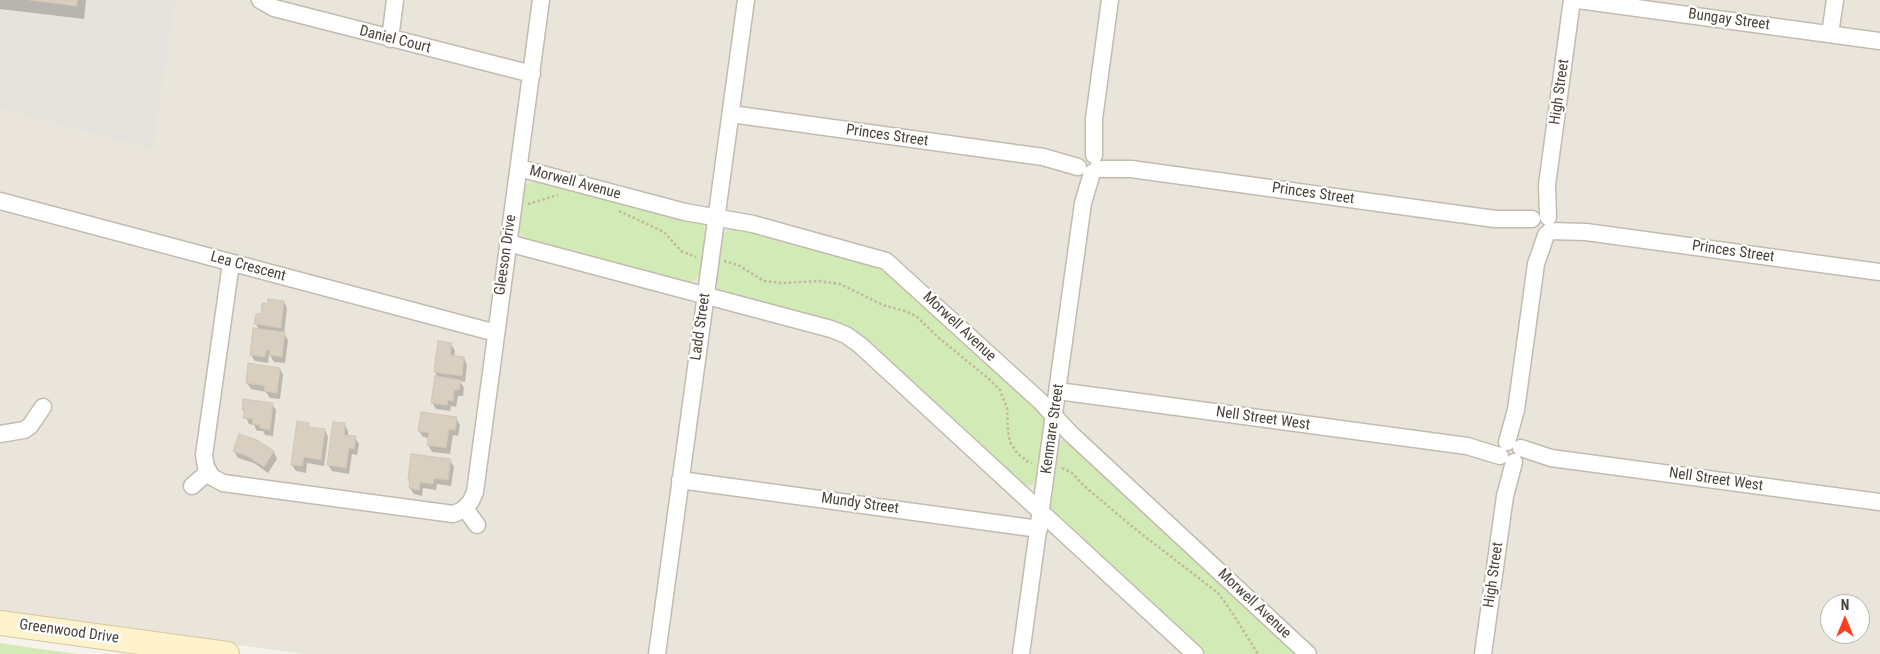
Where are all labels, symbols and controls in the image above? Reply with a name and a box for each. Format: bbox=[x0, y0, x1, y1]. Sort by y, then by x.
street label: Bungay Street bbox=[1687, 5, 1771, 35]
street label: Daniel Court bbox=[357, 22, 433, 58]
street label: High Street bbox=[1546, 58, 1574, 126]
street label: Princes Street bbox=[845, 121, 929, 151]
street label: Morwell Avenue bbox=[527, 162, 623, 204]
street label: Princes Street bbox=[1271, 179, 1355, 209]
street label: Gleeson Drive bbox=[491, 213, 521, 297]
street label: Princes Street bbox=[1691, 237, 1775, 267]
street label: Lea Crescent bbox=[208, 248, 288, 286]
street label: Morwell Avenue bbox=[919, 288, 999, 366]
street label: Ladd Street bbox=[687, 292, 715, 362]
street label: Kenmare Street bbox=[1038, 383, 1068, 475]
street label: Nell Street West bbox=[1215, 403, 1311, 435]
street label: Nell Street West bbox=[1668, 464, 1764, 496]
street label: Mundy Street bbox=[820, 490, 900, 518]
street label: High Street bbox=[1480, 541, 1508, 609]
street label: Morwell Avenue bbox=[1214, 565, 1294, 643]
north arrow bbox=[1820, 594, 1870, 644]
text: N bbox=[1841, 597, 1849, 613]
street label: Greenwood Drive bbox=[18, 616, 120, 648]

